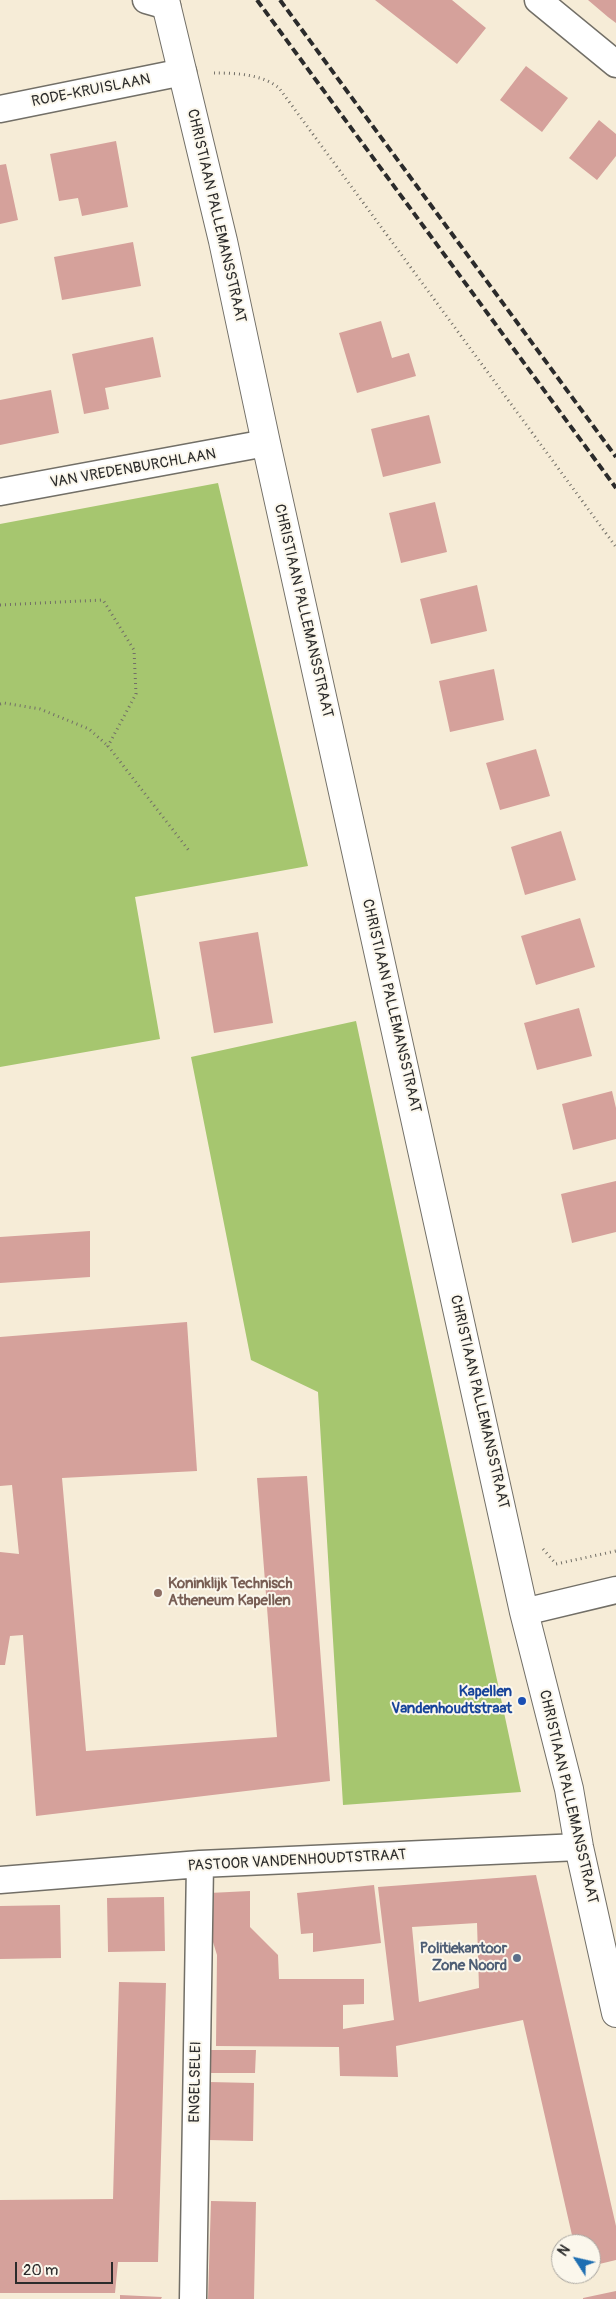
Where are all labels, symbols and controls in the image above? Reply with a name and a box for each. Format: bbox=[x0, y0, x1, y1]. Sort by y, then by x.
street label: RODE-KRUISLAAN bbox=[30, 71, 152, 111]
street label: CHRISTIAAN PALLEMANSSTRAAT bbox=[183, 107, 249, 325]
street label: VAN VREDENBURCHLAAN bbox=[49, 446, 217, 492]
street label: CHRISTIAAN PALLEMANSSTRAAT bbox=[270, 502, 336, 720]
street label: CHRISTIAAN PALLEMANSSTRAAT bbox=[358, 897, 424, 1115]
street label: CHRISTIAAN PALLEMANSSTRAAT bbox=[446, 1293, 512, 1511]
place label: Koninklijk Technisch Atheneum Kapellen bbox=[168, 1575, 292, 1610]
marker: Koninklijk Technisch Atheneum Kapellen bbox=[152, 1587, 164, 1599]
place label: Kapellen Vandenhoudtstraat bbox=[391, 1683, 512, 1718]
street label: CHRISTIAAN PALLEMANSSTRAAT bbox=[535, 1688, 601, 1906]
marker: Kapellen Vandenhoudtstraat bbox=[516, 1695, 528, 1707]
street label: PASTOOR VANDENHOUDTSTRAAT bbox=[187, 1846, 407, 1876]
place label: Politiekantoor Zone Noord bbox=[420, 1940, 507, 1975]
marker: Politiekantoor Zone Noord bbox=[511, 1952, 523, 1964]
street label: ENGELSELEI bbox=[186, 2041, 206, 2123]
north arrow bbox=[551, 2234, 601, 2284]
text: N bbox=[554, 2242, 574, 2259]
scale bar bbox=[18, 2252, 115, 2284]
text: 20 m bbox=[23, 2261, 58, 2280]

